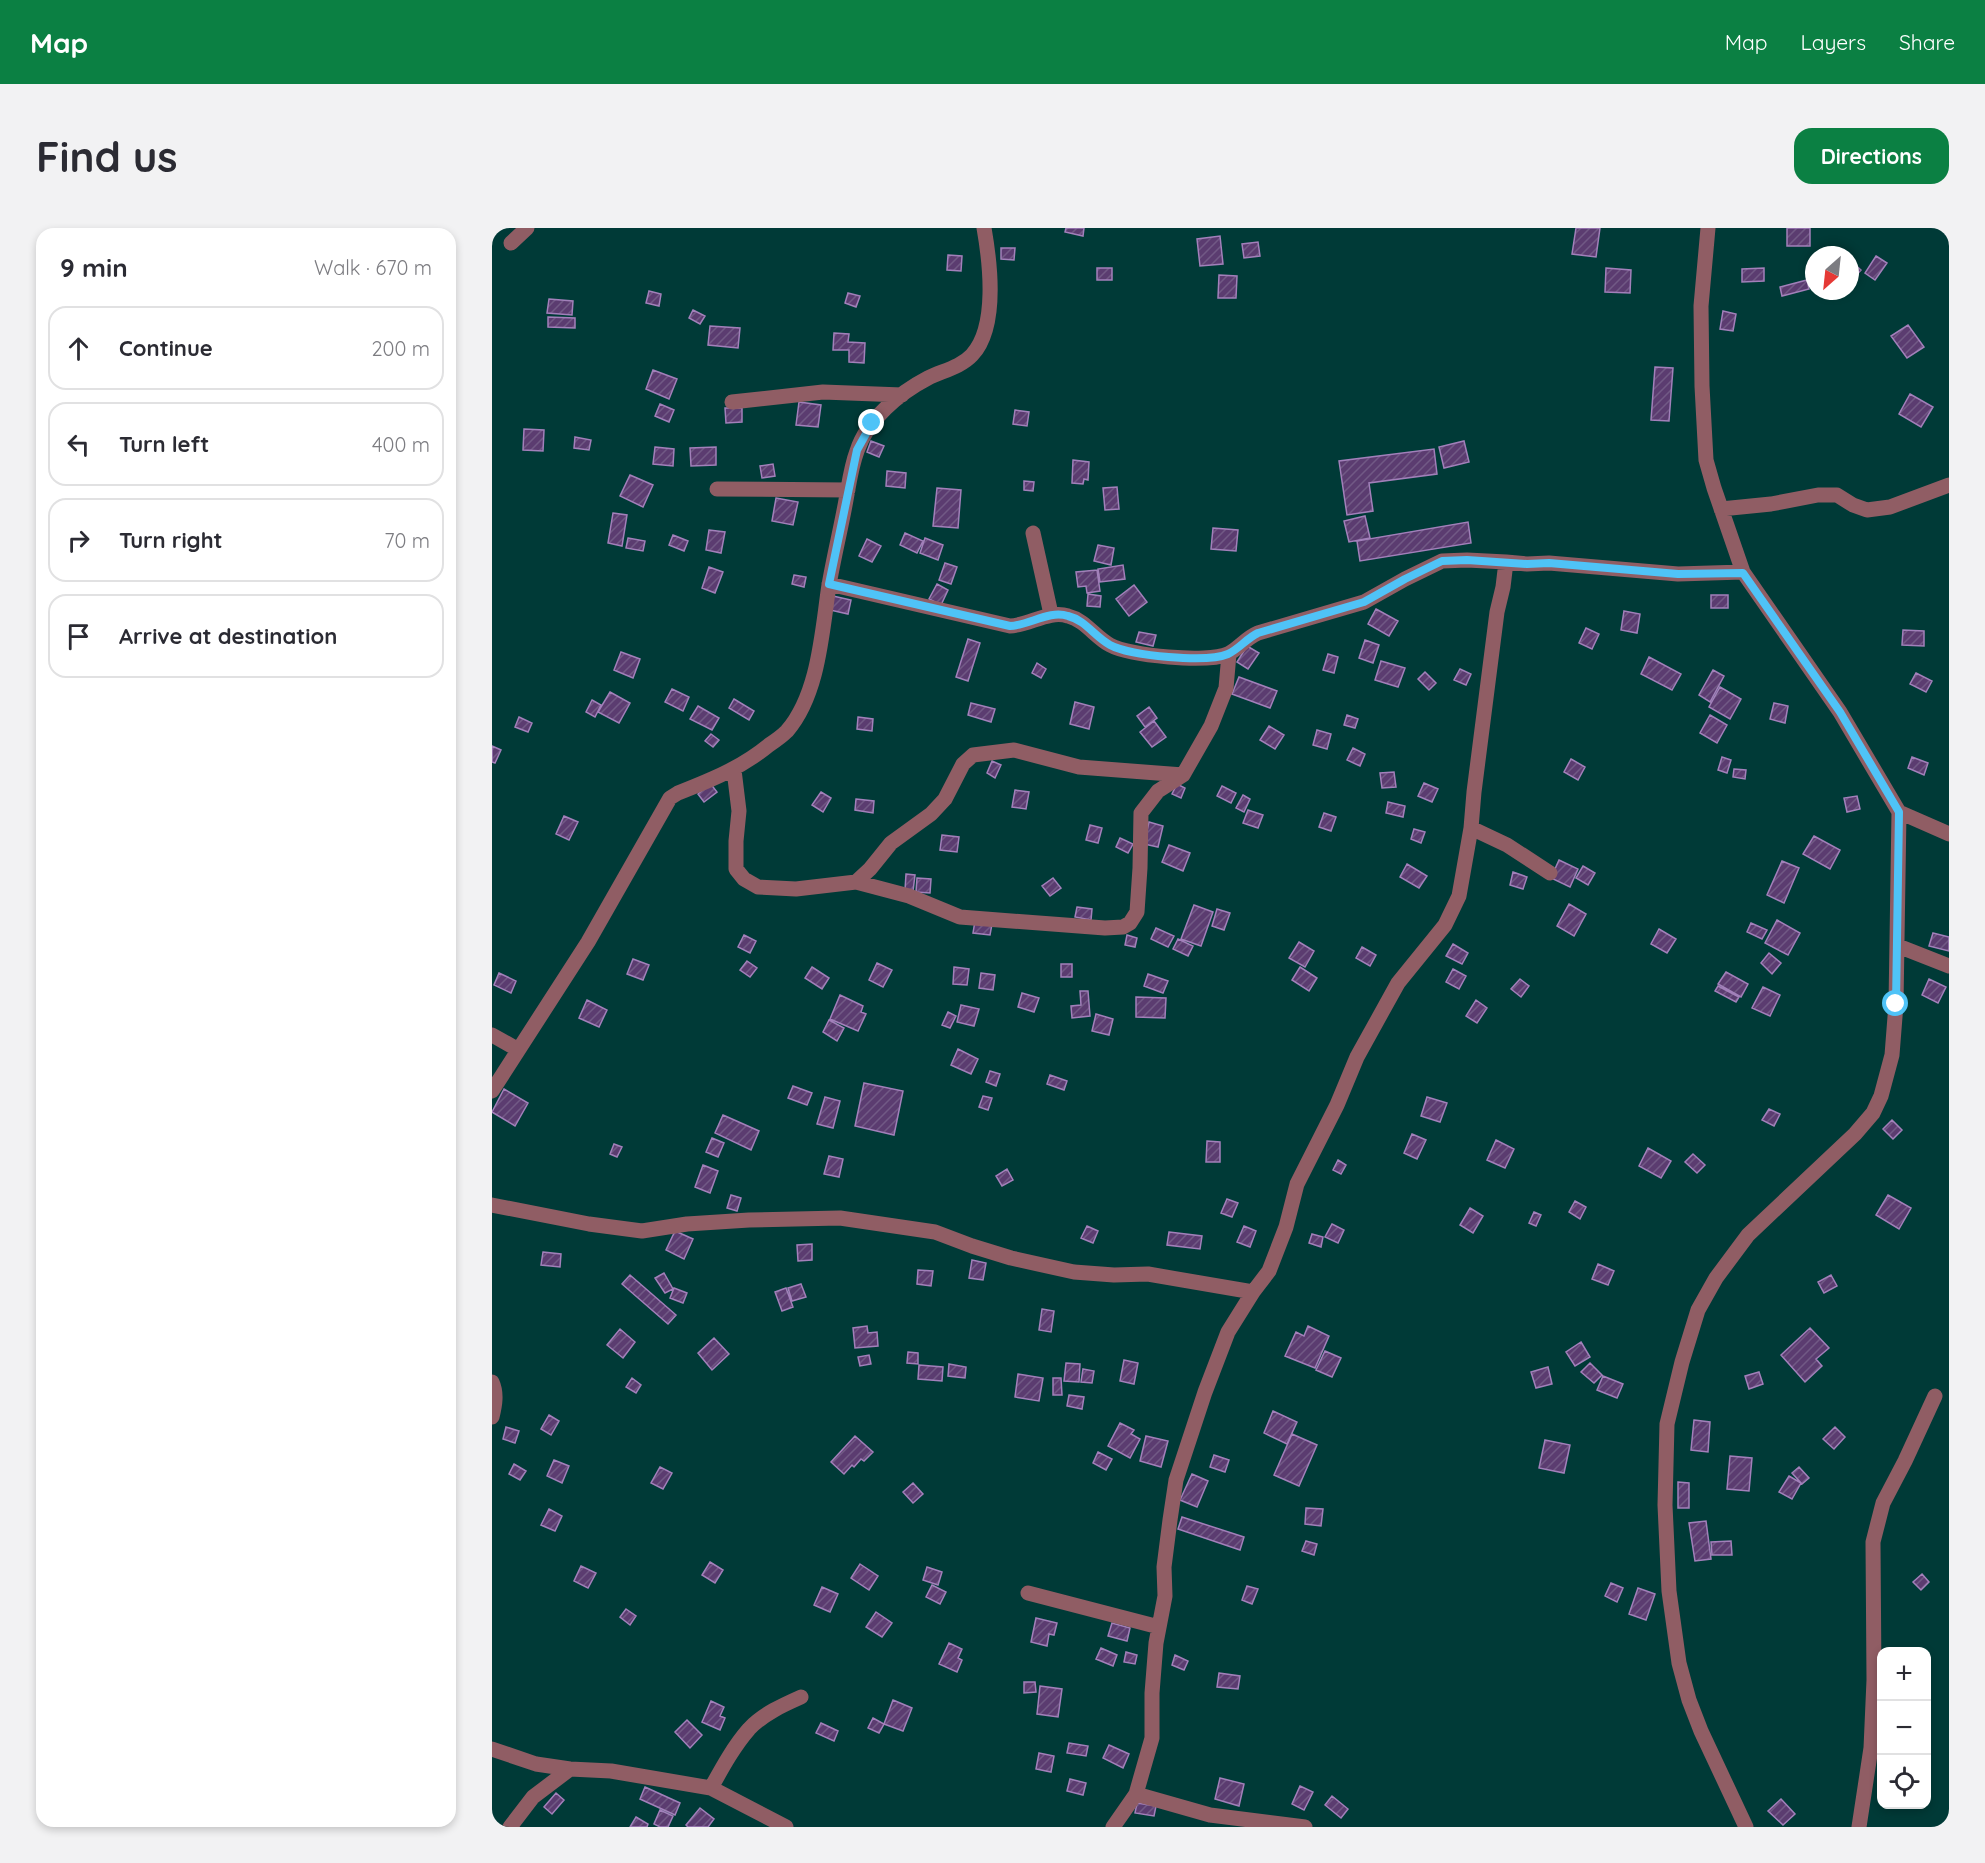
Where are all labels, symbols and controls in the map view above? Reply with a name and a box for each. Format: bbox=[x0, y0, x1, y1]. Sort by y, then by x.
text: Map bbox=[30, 25, 88, 60]
text: Map bbox=[1725, 29, 1768, 55]
text: Layers bbox=[1801, 29, 1866, 55]
text: Share bbox=[1899, 29, 1955, 55]
button: Directions bbox=[1794, 128, 1949, 184]
text: Find us bbox=[36, 130, 178, 183]
north arrow bbox=[1805, 246, 1859, 300]
text: 9 min bbox=[60, 251, 128, 284]
text: Walk · 670 m bbox=[314, 255, 432, 280]
icon: ahead bbox=[62, 332, 95, 365]
text: Continue bbox=[119, 334, 213, 362]
text: 200 m bbox=[371, 336, 430, 361]
route end bbox=[858, 409, 884, 435]
icon: left bbox=[62, 428, 95, 461]
text: Turn left bbox=[119, 430, 209, 458]
text: 400 m bbox=[372, 432, 430, 457]
icon: right bbox=[62, 524, 95, 557]
text: Turn right bbox=[119, 526, 223, 554]
text: 70 m bbox=[384, 528, 430, 553]
icon: arrive bbox=[62, 620, 95, 653]
text: Arrive at destination bbox=[119, 622, 337, 650]
route start bbox=[1882, 990, 1908, 1016]
map controls bbox=[1877, 1647, 1931, 1809]
button: + bbox=[1877, 1647, 1931, 1701]
button: − bbox=[1877, 1701, 1931, 1755]
button: locate bbox=[1877, 1755, 1931, 1809]

